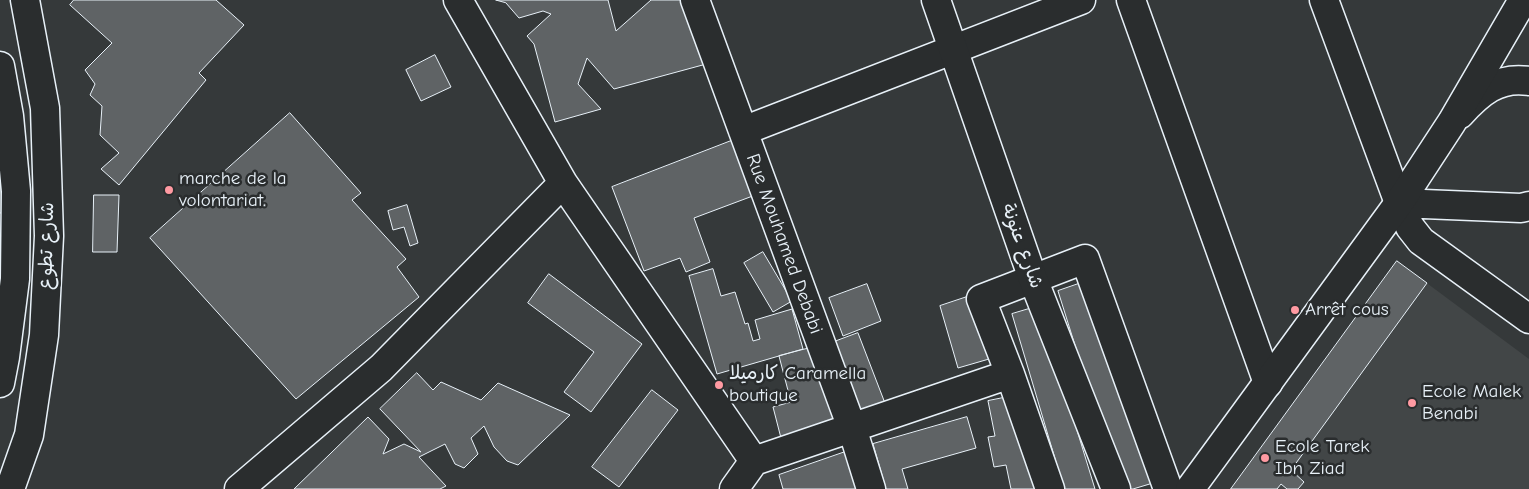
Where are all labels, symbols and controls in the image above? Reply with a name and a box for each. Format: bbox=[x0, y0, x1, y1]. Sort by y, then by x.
street label: Rue Mouhamed Debabi bbox=[741, 151, 827, 337]
place label: marche de la volontariat. bbox=[179, 168, 287, 212]
marker: marche de la volontariat. bbox=[163, 184, 175, 196]
street label: شارع عنونة bbox=[996, 200, 1048, 292]
street label: شارع تطوع bbox=[35, 202, 59, 290]
place label: Arrêt cous bbox=[1305, 299, 1389, 321]
marker: Arrêt cous bbox=[1289, 304, 1301, 316]
place label: كارميلا Caramella boutique bbox=[729, 363, 866, 407]
marker: كارميلا Caramella boutique bbox=[713, 379, 725, 391]
place label: Ecole Malek Benabi bbox=[1422, 381, 1521, 425]
marker: Ecole Malek Benabi bbox=[1406, 397, 1418, 409]
place label: Ecole Tarek Ibn Ziad bbox=[1275, 436, 1370, 480]
marker: Ecole Tarek Ibn Ziad bbox=[1259, 452, 1271, 464]

